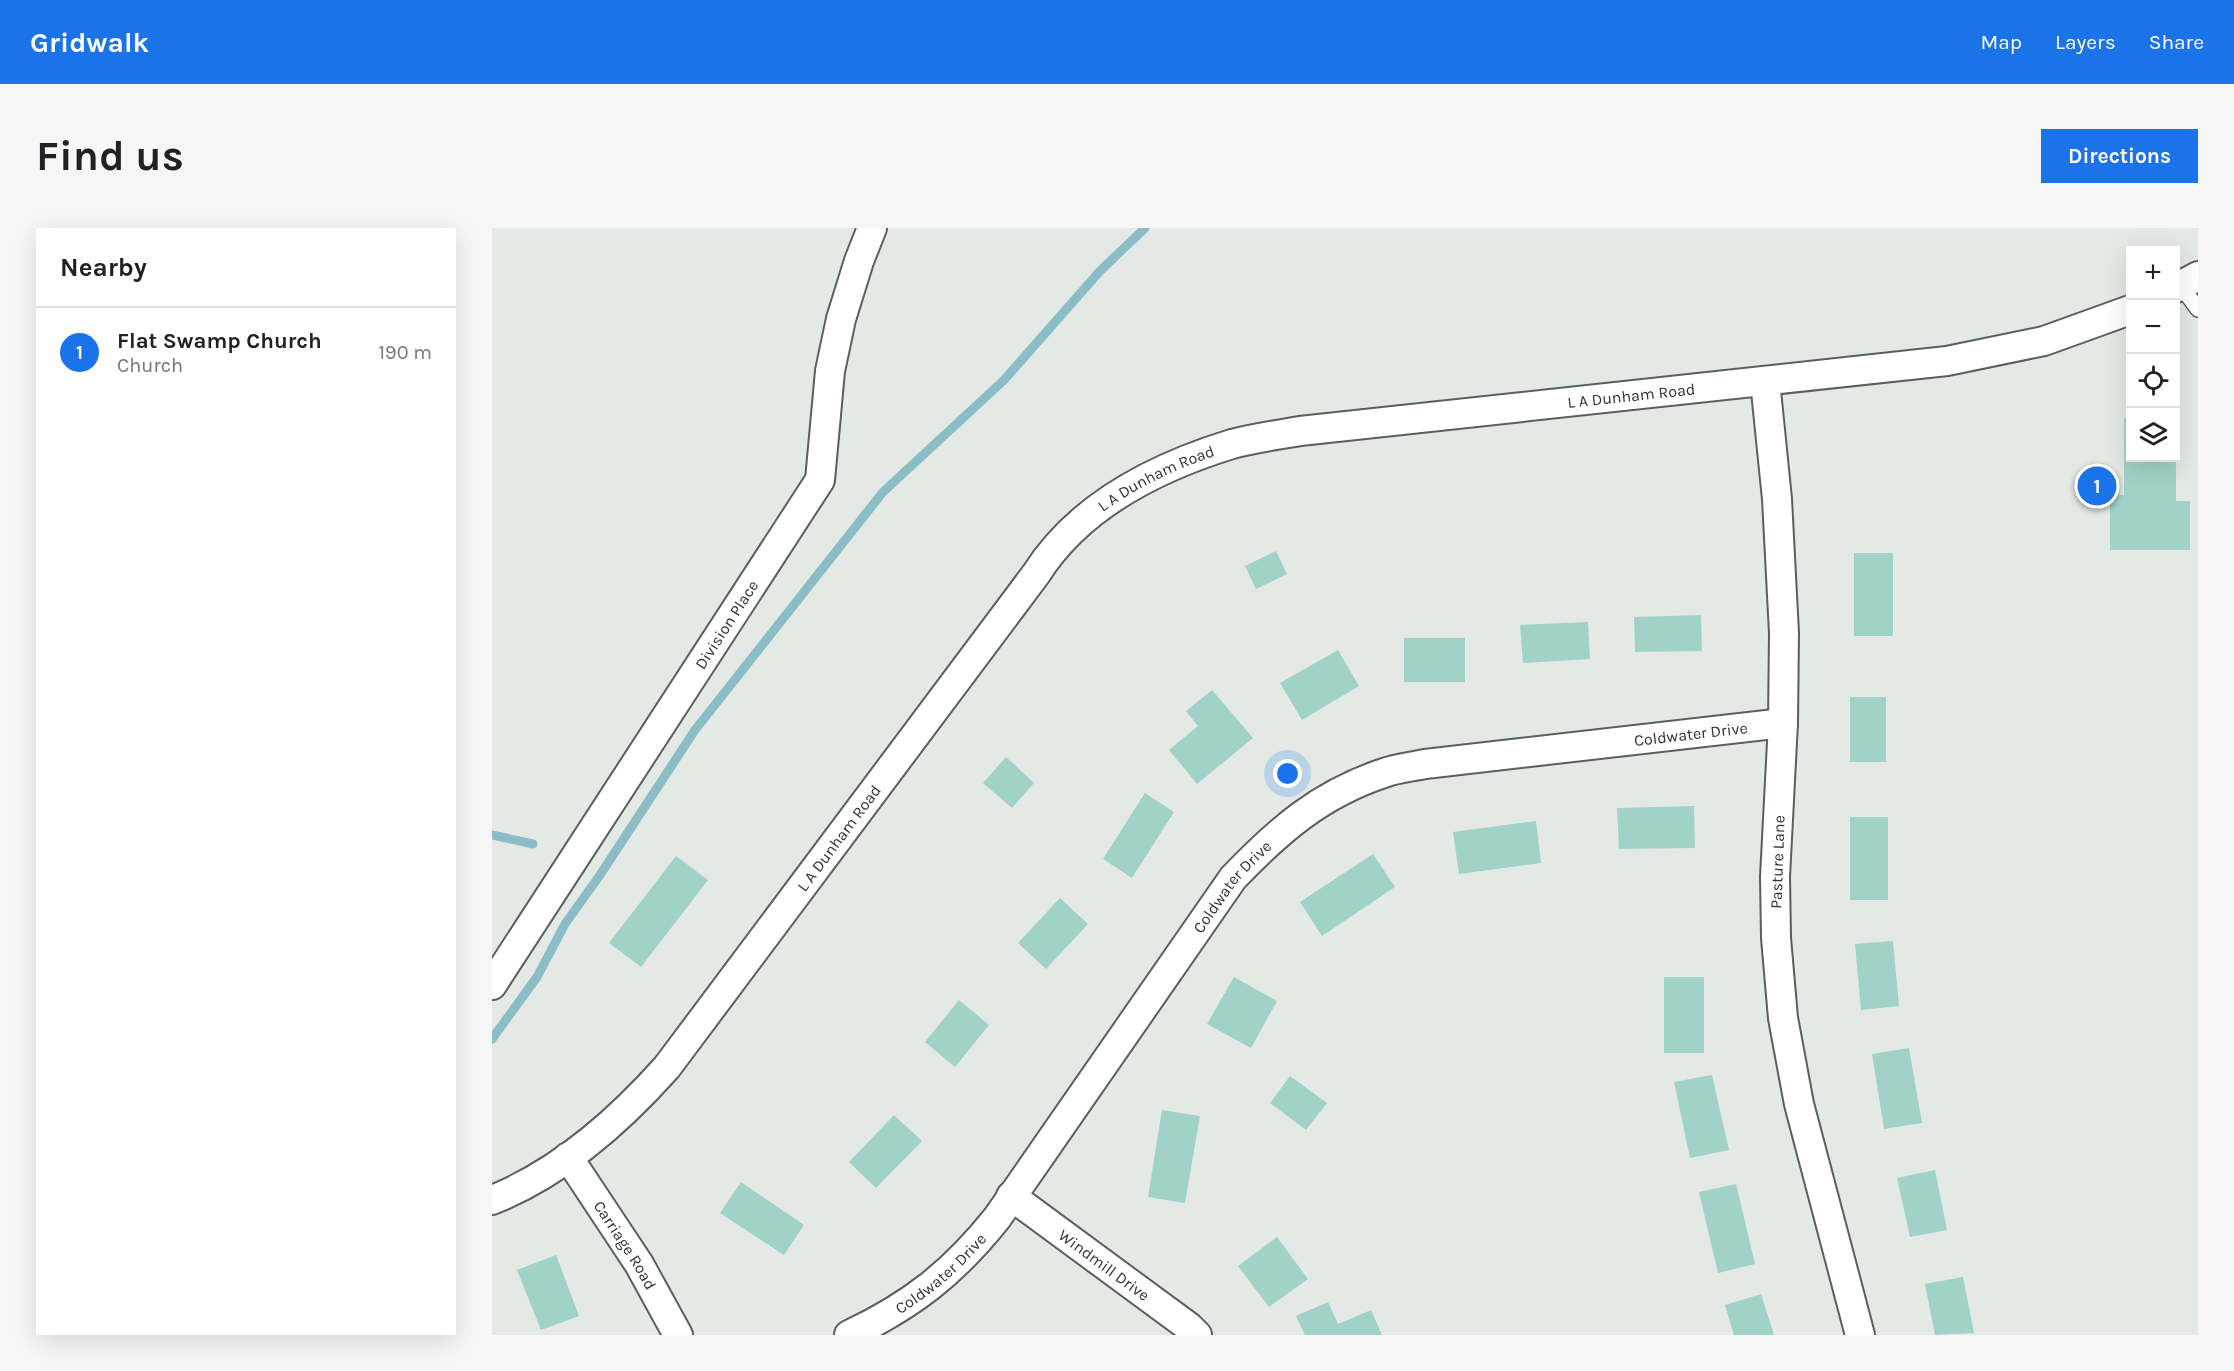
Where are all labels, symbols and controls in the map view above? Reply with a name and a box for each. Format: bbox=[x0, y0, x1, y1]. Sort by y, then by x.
text: Gridwalk bbox=[30, 26, 149, 59]
text: Map bbox=[1980, 30, 2022, 54]
text: Layers bbox=[2055, 30, 2116, 54]
text: Share bbox=[2149, 30, 2204, 54]
button: Directions bbox=[2041, 129, 2198, 183]
text: Find us bbox=[36, 131, 184, 181]
map controls bbox=[2126, 246, 2180, 462]
button: + bbox=[2126, 246, 2180, 300]
text: Nearby bbox=[60, 252, 147, 283]
button: − bbox=[2126, 300, 2180, 354]
text: Flat Swamp Church bbox=[117, 328, 322, 354]
text: 1 bbox=[76, 341, 83, 364]
text: 190 m bbox=[378, 341, 432, 364]
text: Church bbox=[117, 354, 183, 377]
button: locate bbox=[2126, 354, 2180, 408]
street label: L A Dunham Road bbox=[1566, 379, 1696, 412]
button: layers bbox=[2126, 408, 2180, 462]
street label: L A Dunham Road bbox=[1094, 441, 1217, 516]
pin: 1 bbox=[2078, 464, 2116, 508]
street label: Division Place bbox=[691, 577, 762, 673]
street label: Coldwater Drive bbox=[1633, 718, 1749, 750]
your location bbox=[1273, 759, 1302, 788]
street label: L A Dunham Road bbox=[793, 781, 885, 895]
street label: Pasture Lane bbox=[1766, 815, 1789, 909]
street label: Coldwater Drive bbox=[1189, 836, 1275, 937]
street label: Carriage Road bbox=[590, 1197, 660, 1293]
street label: Windmill Drive bbox=[1055, 1225, 1153, 1305]
street label: Coldwater Drive bbox=[892, 1229, 990, 1318]

